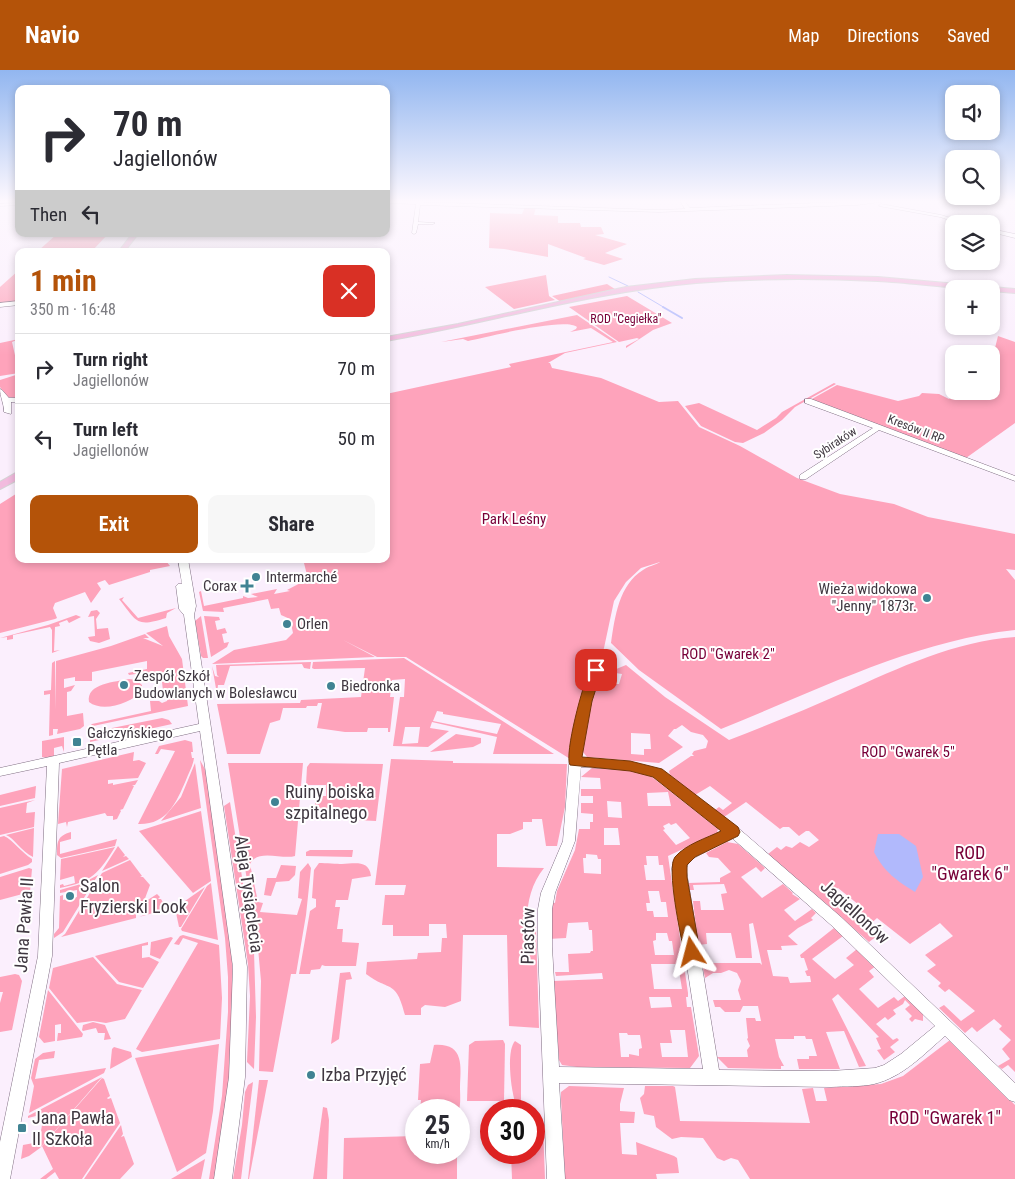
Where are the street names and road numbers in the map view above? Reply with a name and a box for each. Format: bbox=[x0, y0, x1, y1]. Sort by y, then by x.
street label: Kresów II RP bbox=[886, 412, 947, 446]
street label: Sybiraków bbox=[811, 424, 859, 462]
street label: Aleja Tysiąclecia bbox=[231, 834, 268, 954]
street label: Jagiellonów bbox=[817, 875, 894, 948]
street label: Jana Pawła II bbox=[10, 877, 37, 973]
street label: Piastów bbox=[517, 907, 538, 965]

